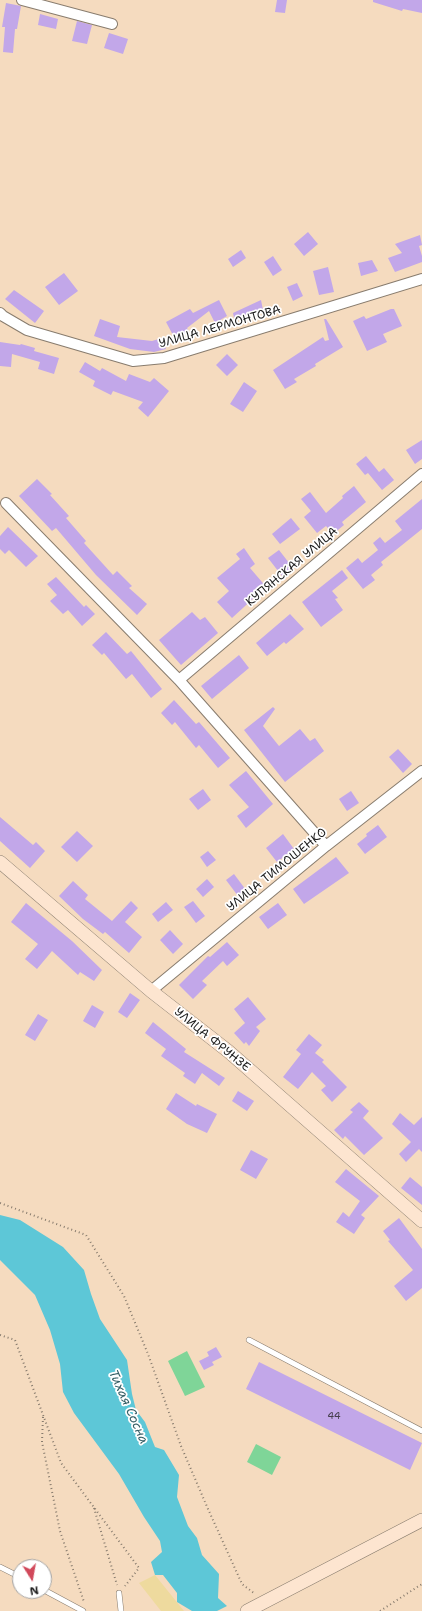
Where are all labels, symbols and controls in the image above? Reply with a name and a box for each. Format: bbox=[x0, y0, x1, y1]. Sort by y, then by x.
street label: УЛИЦА ЛЕРМОНТОВА bbox=[157, 303, 283, 351]
street label: КУПЯНСКАЯ УЛИЦА bbox=[243, 525, 341, 609]
street label: УЛИЦА ТИМОШЕНКО bbox=[224, 825, 330, 915]
street label: УЛИЦА ФРУНЗЕ bbox=[171, 1005, 253, 1075]
water label: Тихая Сосна bbox=[105, 1368, 151, 1446]
house number: 44 bbox=[327, 1410, 341, 1422]
north arrow bbox=[12, 1559, 52, 1599]
text: N bbox=[28, 1582, 40, 1598]

